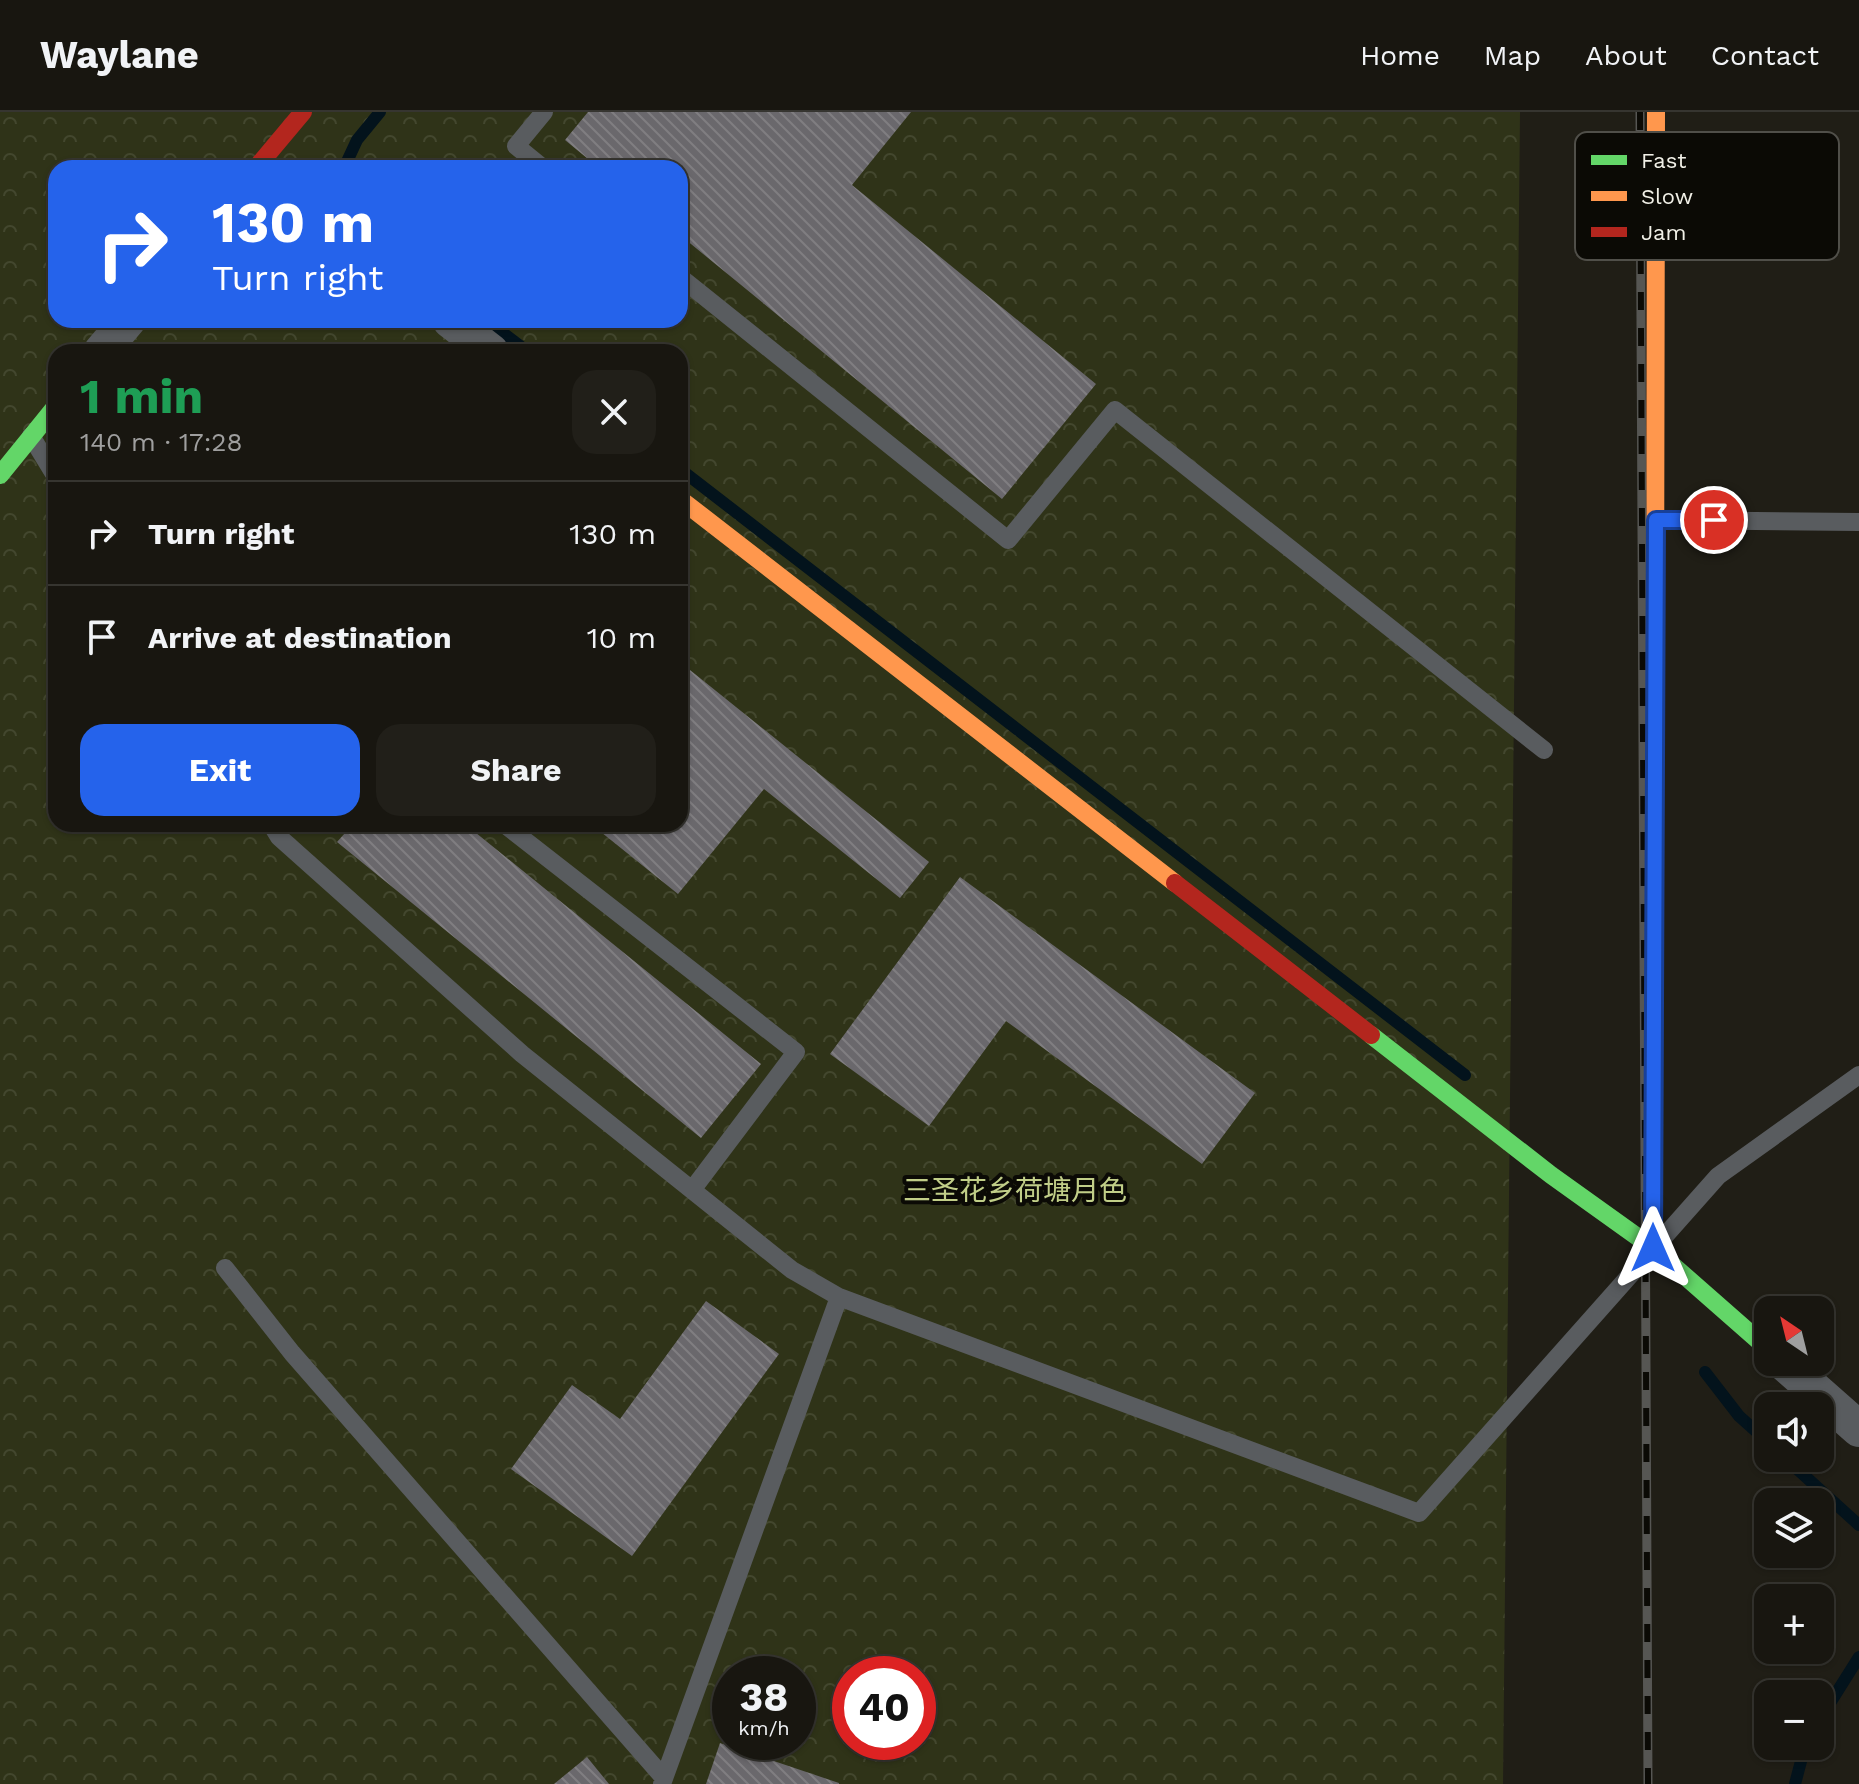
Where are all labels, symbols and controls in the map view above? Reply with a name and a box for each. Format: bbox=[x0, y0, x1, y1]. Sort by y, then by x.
text: Waylane bbox=[40, 33, 199, 77]
text: Home bbox=[1360, 39, 1440, 72]
text: Map bbox=[1484, 39, 1541, 72]
text: About bbox=[1585, 39, 1667, 72]
text: Contact bbox=[1711, 39, 1819, 72]
legend bbox=[1575, 132, 1839, 260]
text: Fast bbox=[1641, 148, 1687, 173]
text: Slow bbox=[1641, 184, 1693, 209]
text: 130 m bbox=[212, 190, 374, 256]
icon: right bbox=[80, 192, 184, 296]
text: Jam bbox=[1641, 220, 1686, 245]
text: Turn right bbox=[212, 257, 383, 299]
text: 1 min bbox=[80, 368, 203, 425]
button: close bbox=[572, 370, 656, 454]
text: 140 m · 17:28 bbox=[80, 427, 243, 457]
pin bbox=[1680, 486, 1748, 554]
icon: arrive bbox=[1692, 498, 1736, 542]
icon: right bbox=[80, 511, 124, 555]
text: Turn right bbox=[148, 516, 294, 551]
text: 130 m bbox=[569, 516, 656, 551]
icon: arrive bbox=[80, 615, 124, 659]
text: Arrive at destination bbox=[148, 620, 452, 655]
text: 10 m bbox=[587, 620, 656, 655]
button: Exit bbox=[80, 724, 360, 816]
button: Share bbox=[376, 724, 656, 816]
park label: 三圣花乡荷塘月色 bbox=[903, 1174, 1127, 1207]
position arrow bbox=[1611, 1206, 1695, 1290]
north arrow bbox=[1754, 1296, 1834, 1376]
map controls bbox=[1754, 1296, 1834, 1760]
button: sound bbox=[1754, 1392, 1834, 1472]
button: layers bbox=[1754, 1488, 1834, 1568]
button: + bbox=[1754, 1584, 1834, 1664]
speed limit sign: 40 bbox=[832, 1656, 936, 1760]
text: 38 bbox=[740, 1674, 788, 1721]
button: − bbox=[1754, 1680, 1834, 1760]
text: km/h bbox=[738, 1716, 790, 1740]

